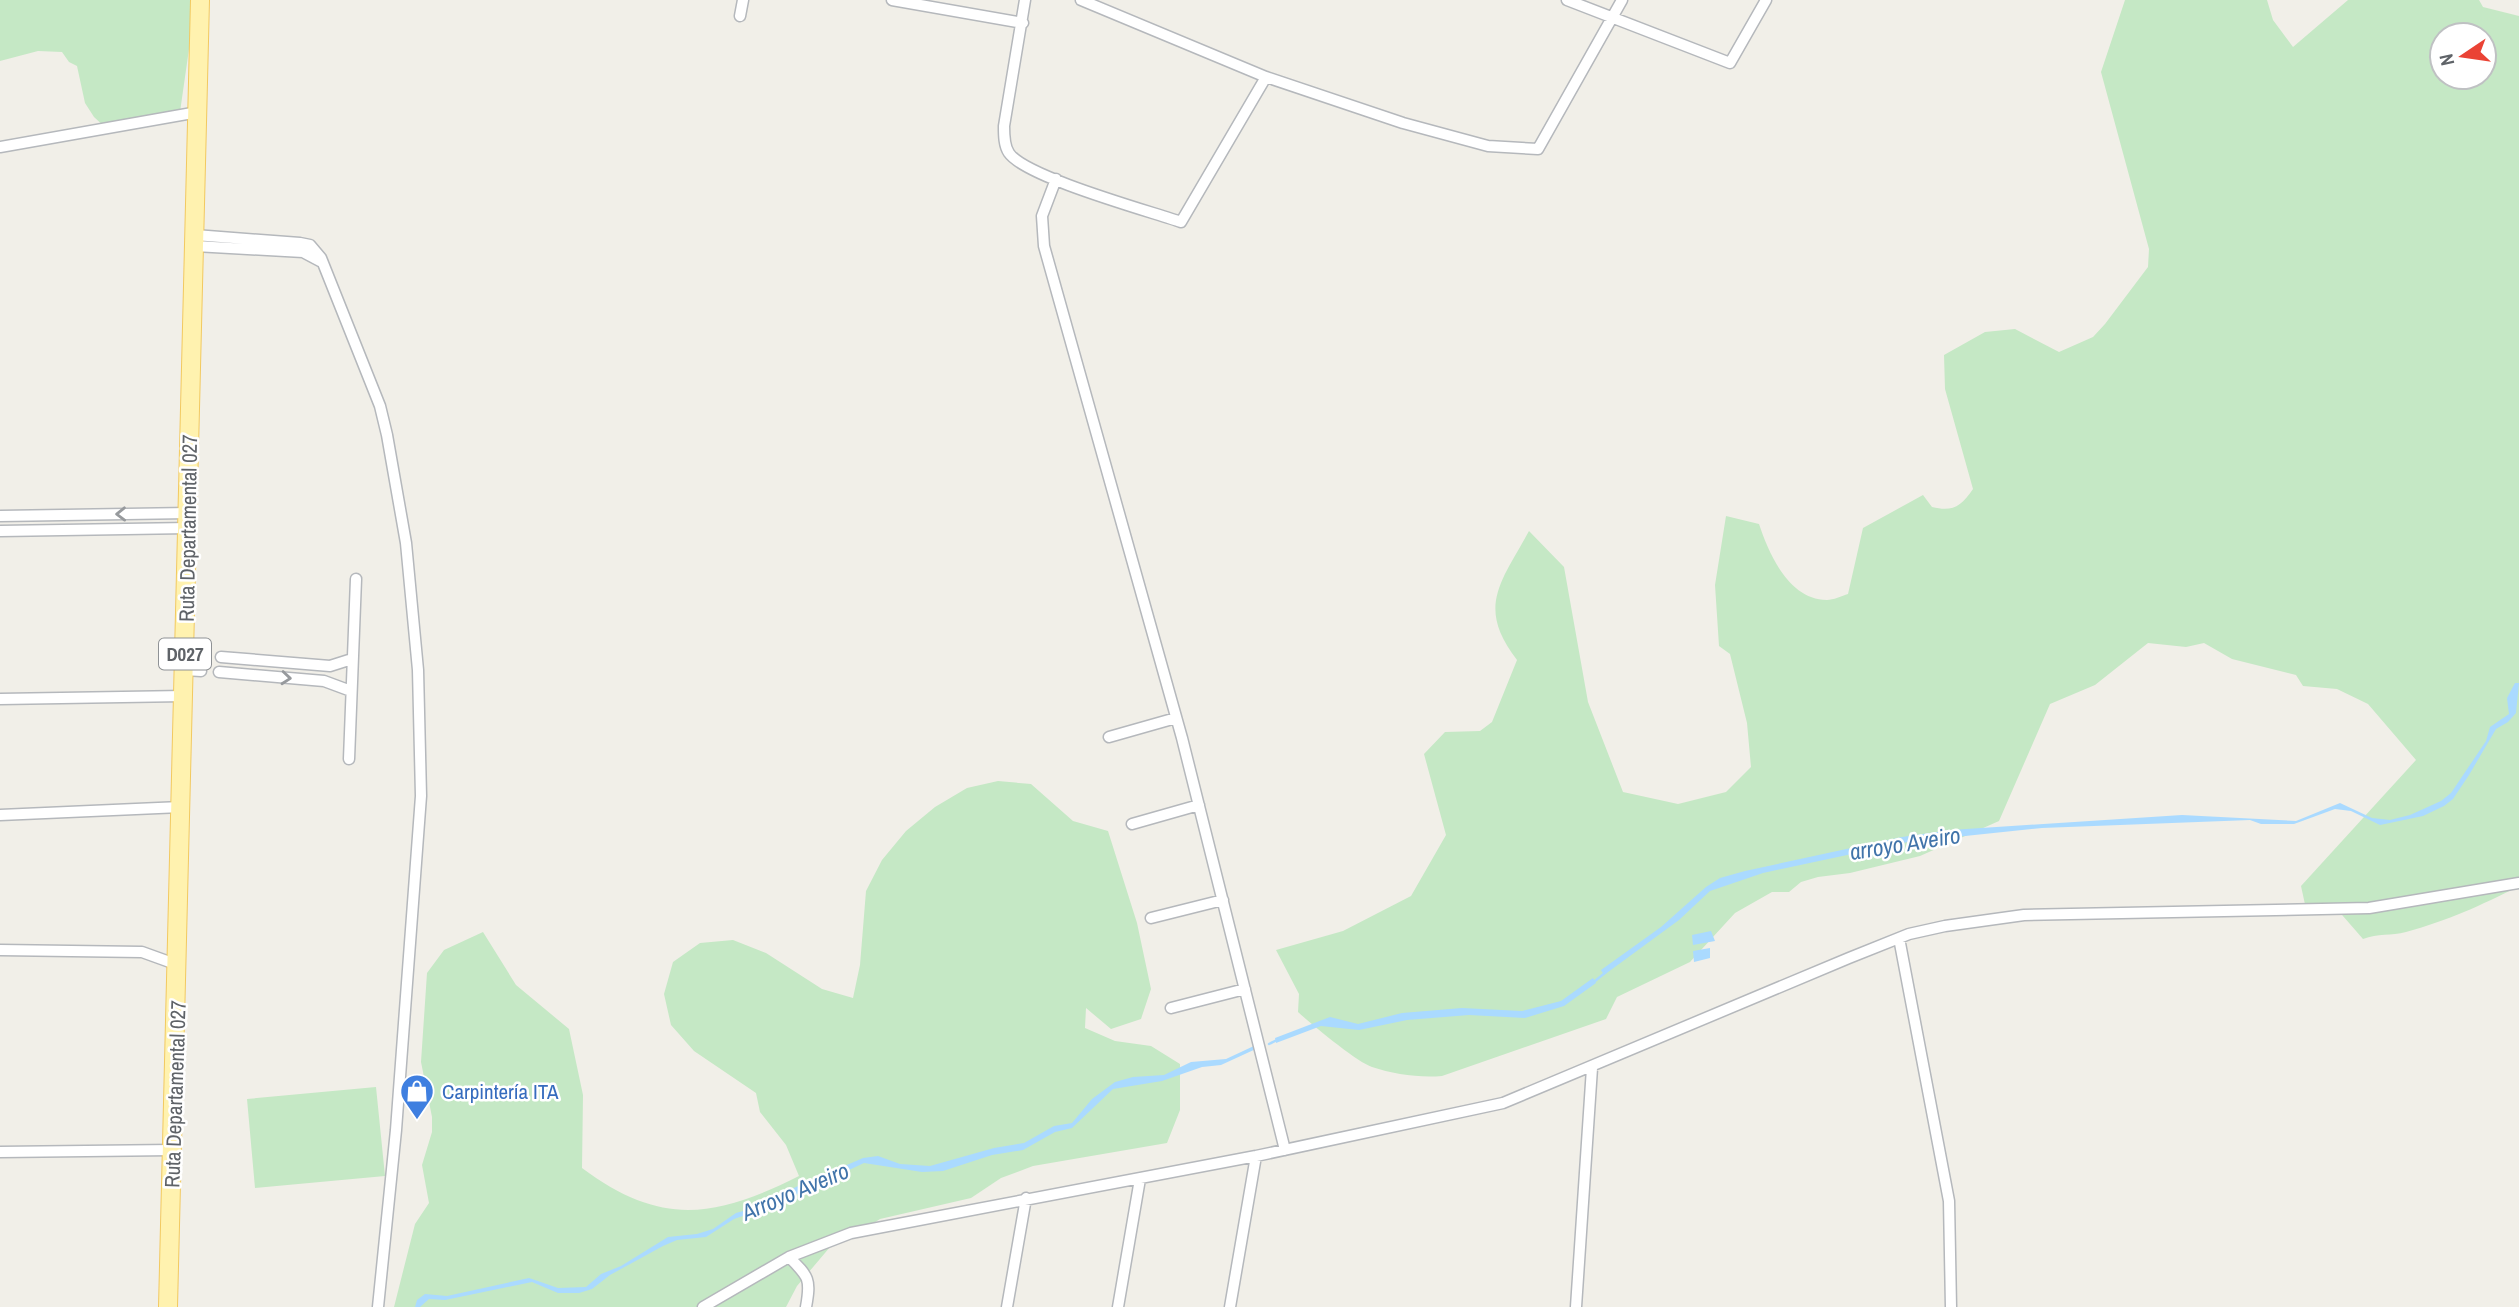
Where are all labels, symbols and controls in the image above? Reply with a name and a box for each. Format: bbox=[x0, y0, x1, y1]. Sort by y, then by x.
north arrow bbox=[2428, 21, 2498, 91]
text: N bbox=[2433, 51, 2460, 68]
street label: Ruta Departamental 027 bbox=[172, 434, 204, 622]
one-way arrow bbox=[115, 506, 125, 522]
road number: D027 bbox=[159, 638, 211, 670]
one-way arrow bbox=[281, 670, 292, 685]
water label: arroyo Aveiro bbox=[1847, 819, 1963, 867]
street label: Ruta Departamental 027 bbox=[157, 1000, 193, 1188]
shop icon: Carpintería ITA bbox=[398, 1072, 436, 1121]
place label: Carpintería ITA bbox=[442, 1077, 559, 1106]
water label: Arroyo Aveiro bbox=[736, 1155, 853, 1228]

